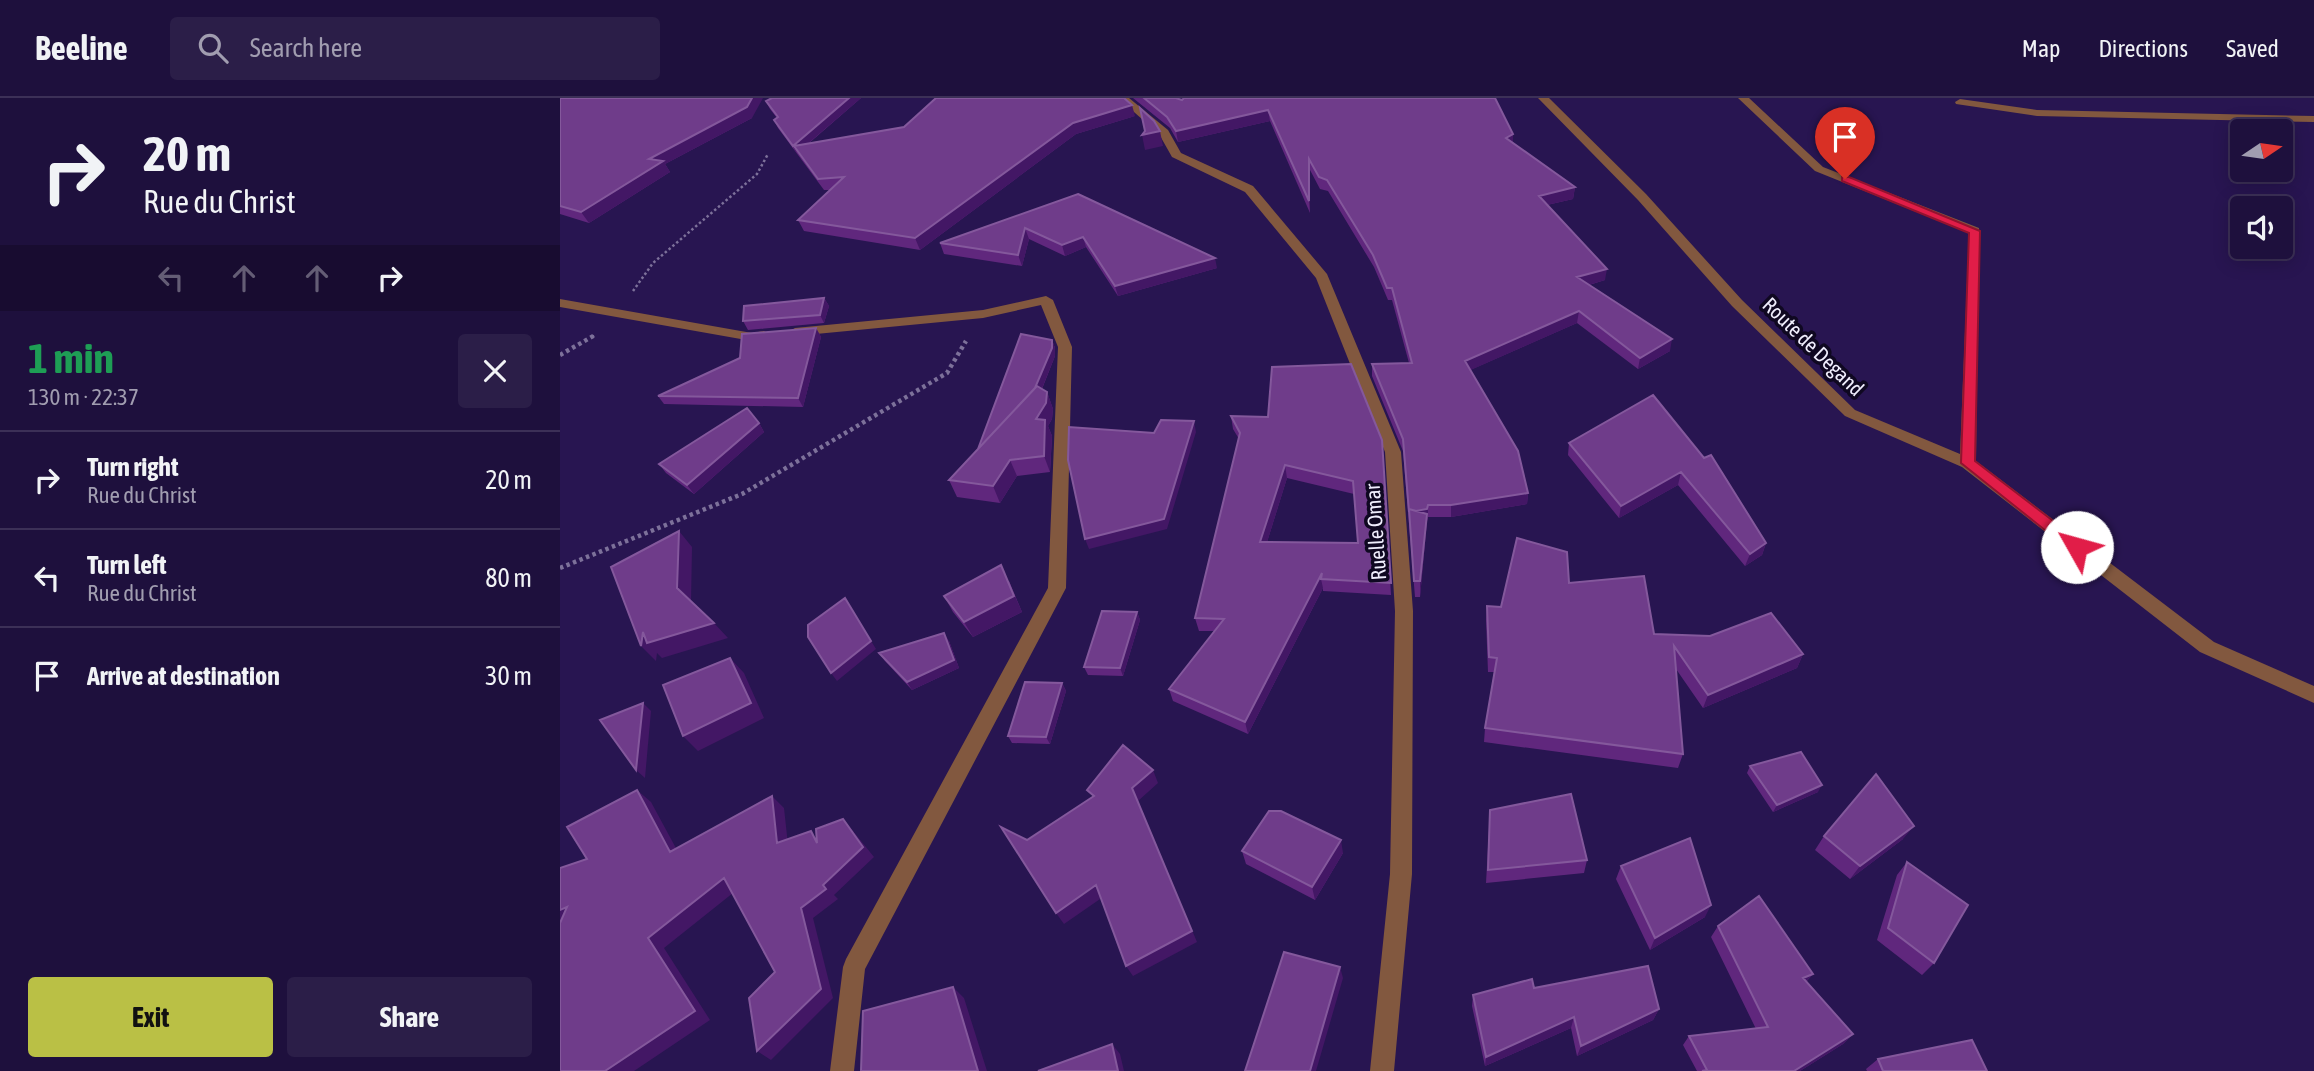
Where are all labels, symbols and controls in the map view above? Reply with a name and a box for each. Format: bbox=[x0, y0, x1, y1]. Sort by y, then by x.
search box bbox=[170, 17, 660, 80]
text: Beeline bbox=[35, 29, 128, 67]
icon: search bbox=[194, 29, 232, 67]
text: Search here bbox=[250, 33, 362, 63]
text: Map bbox=[2022, 35, 2060, 62]
text: Directions bbox=[2098, 35, 2188, 62]
text: Saved bbox=[2226, 35, 2279, 62]
pin bbox=[1815, 107, 1875, 179]
icon: arrive bbox=[1826, 118, 1864, 156]
north arrow bbox=[2230, 119, 2292, 182]
map controls bbox=[2230, 119, 2293, 259]
text: 20 m bbox=[143, 125, 231, 181]
icon: right bbox=[28, 126, 119, 217]
text: Rue du Christ bbox=[143, 183, 296, 220]
button: sound bbox=[2230, 196, 2293, 259]
icon: left bbox=[152, 259, 190, 297]
icon: ahead bbox=[225, 259, 263, 297]
icon: ahead bbox=[298, 259, 336, 297]
icon: right bbox=[371, 259, 409, 297]
street label: Route de Degand bbox=[1758, 292, 1869, 400]
text: 1 min bbox=[28, 334, 114, 382]
button: close bbox=[458, 334, 532, 408]
text: 130 m · 22:37 bbox=[28, 384, 139, 410]
text: Turn right bbox=[87, 452, 178, 482]
icon: right bbox=[28, 461, 66, 499]
text: 20 m bbox=[485, 465, 532, 495]
text: Rue du Christ bbox=[87, 482, 197, 508]
street label: Ruelle Omar bbox=[1360, 482, 1390, 581]
position arrow bbox=[2040, 510, 2114, 584]
text: Turn left bbox=[87, 550, 167, 580]
icon: left bbox=[28, 559, 66, 597]
text: 80 m bbox=[485, 563, 532, 593]
text: Rue du Christ bbox=[87, 580, 197, 606]
icon: arrive bbox=[28, 657, 66, 695]
text: Arrive at destination bbox=[87, 661, 280, 691]
text: 30 m bbox=[485, 661, 532, 691]
button: Exit bbox=[28, 977, 273, 1057]
button: Share bbox=[287, 977, 532, 1057]

